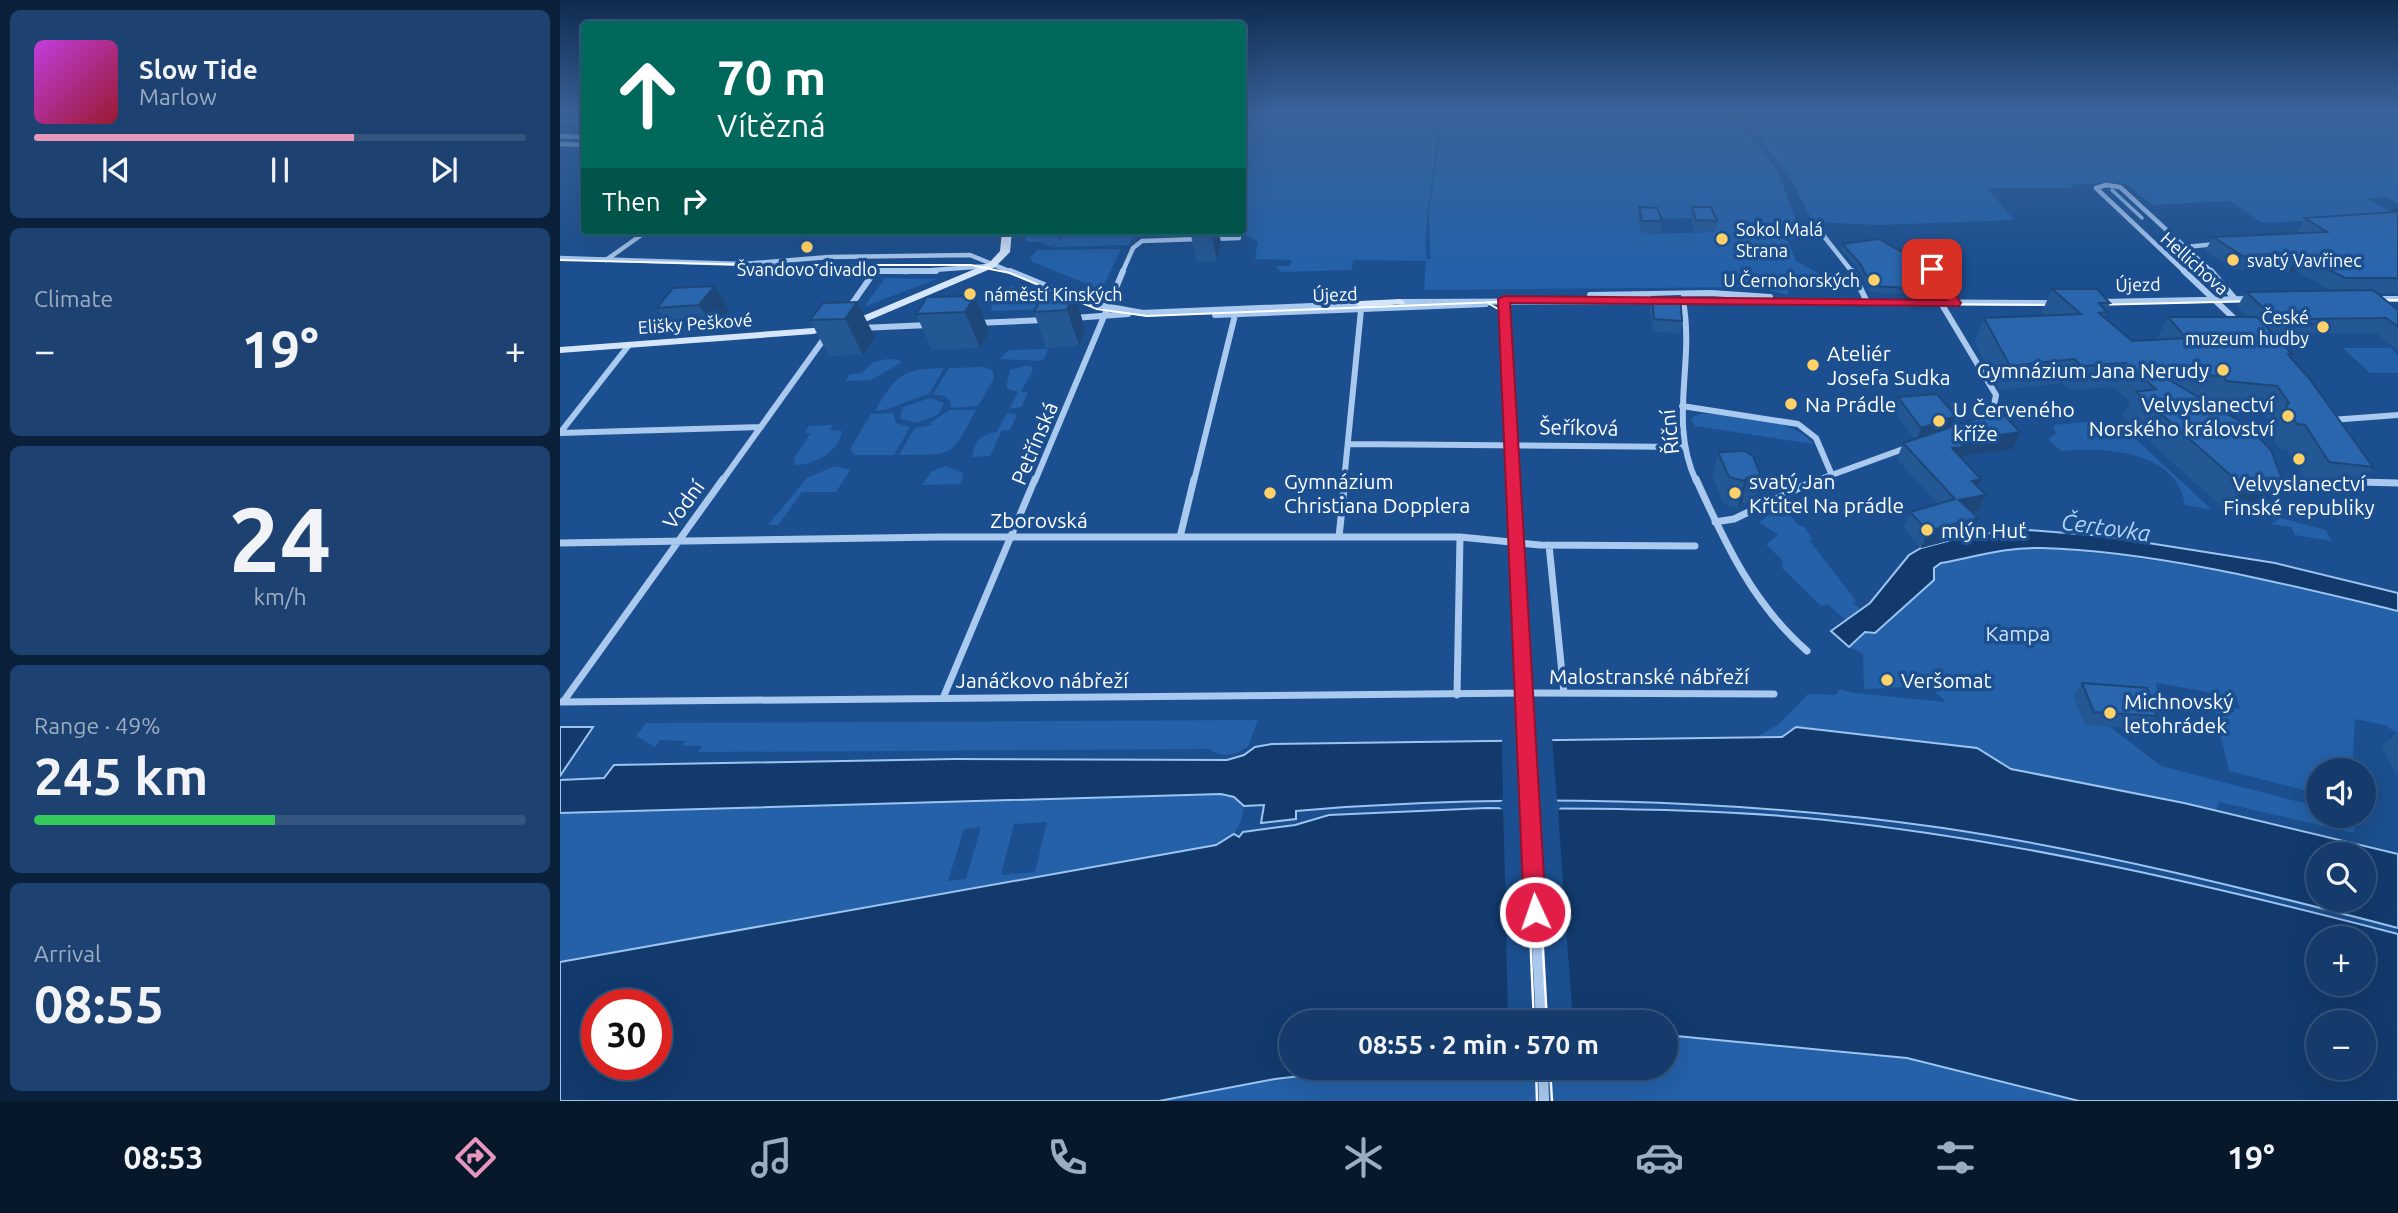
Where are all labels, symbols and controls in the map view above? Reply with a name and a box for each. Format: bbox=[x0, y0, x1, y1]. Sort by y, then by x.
icon: ahead bbox=[602, 49, 693, 140]
text: 70 m bbox=[717, 49, 826, 104]
text: Slow Tide bbox=[139, 55, 258, 84]
text: Marlow bbox=[139, 84, 217, 109]
text: Vítězná bbox=[717, 107, 826, 143]
icon: previous bbox=[97, 151, 135, 189]
icon: pause bbox=[261, 151, 299, 189]
icon: next bbox=[425, 151, 463, 189]
icon: right bbox=[675, 182, 713, 220]
text: Then bbox=[602, 187, 661, 216]
place label: Sokol Malá Strana bbox=[1736, 219, 1823, 260]
street label: Hellichova bbox=[2157, 228, 2233, 298]
marker: Sokol Malá Strana bbox=[1714, 231, 1730, 247]
marker: Švandovo divadlo bbox=[799, 239, 815, 255]
pin bbox=[1902, 239, 1962, 299]
icon: arrive bbox=[1913, 250, 1951, 288]
place label: svatý Vavřinec bbox=[2247, 250, 2362, 270]
marker: svatý Vavřinec bbox=[2225, 252, 2241, 268]
place label: Švandovo divadlo bbox=[737, 258, 877, 279]
place label: U Černohorských bbox=[1723, 269, 1860, 290]
marker: U Černohorských bbox=[1866, 272, 1882, 288]
street label: Újezd bbox=[2115, 273, 2161, 294]
street label: Újezd bbox=[1312, 282, 1358, 305]
place label: náměstí Kinských bbox=[984, 284, 1123, 304]
text: Climate bbox=[34, 286, 113, 311]
marker: náměstí Kinských bbox=[962, 286, 978, 302]
place label: České muzeum hudby bbox=[2185, 306, 2309, 348]
street label: Elišky Peškové bbox=[637, 309, 753, 337]
marker: České muzeum hudby bbox=[2315, 319, 2331, 335]
text: 19° bbox=[241, 320, 319, 378]
text: − bbox=[34, 329, 55, 371]
text: + bbox=[505, 329, 526, 371]
place label: Ateliér Josefa Sudka bbox=[1827, 341, 1951, 389]
marker: Ateliér Josefa Sudka bbox=[1805, 357, 1821, 373]
place label: Gymnázium Jana Nerudy bbox=[1977, 358, 2209, 382]
marker: Gymnázium Jana Nerudy bbox=[2215, 362, 2231, 378]
place label: Na Prádle bbox=[1805, 392, 1896, 416]
place label: Velvyslanectví Norského království bbox=[2089, 392, 2275, 440]
marker: Na Prádle bbox=[1783, 396, 1799, 412]
place label: U Červeného kříže bbox=[1953, 397, 2075, 445]
street label: Petřínská bbox=[1006, 398, 1062, 488]
street label: Říční bbox=[1655, 407, 1683, 456]
marker: Velvyslanectví Norského království bbox=[2280, 408, 2296, 424]
marker: U Červeného kříže bbox=[1931, 413, 1947, 429]
street label: Šeříková bbox=[1539, 414, 1619, 440]
marker: Velvyslanectví Finské republiky bbox=[2291, 451, 2307, 467]
place label: Gymnázium Christiana Dopplera bbox=[1284, 469, 1470, 517]
place label: svatý Jan Křtitel Na prádle bbox=[1749, 469, 1904, 517]
place label: Velvyslanectví Finské republiky bbox=[2223, 471, 2375, 519]
street label: Vodní bbox=[657, 474, 709, 533]
marker: Gymnázium Christiana Dopplera bbox=[1262, 485, 1278, 501]
marker: svatý Jan Křtitel Na prádle bbox=[1727, 485, 1743, 501]
text: 24 bbox=[229, 487, 331, 589]
street label: Zborovská bbox=[990, 508, 1088, 532]
water label: Čertovka bbox=[2060, 508, 2152, 546]
place label: mlýn Huť bbox=[1941, 518, 2026, 542]
marker: mlýn Huť bbox=[1919, 522, 1935, 538]
text: km/h bbox=[253, 584, 307, 609]
park label: Kampa bbox=[1986, 621, 2050, 645]
street label: Malostranské nábřeží bbox=[1549, 664, 1750, 688]
street label: Janáčkovo nábřeží bbox=[956, 668, 1129, 692]
place label: Veršomat bbox=[1901, 668, 1992, 692]
marker: Veršomat bbox=[1879, 672, 1895, 688]
place label: Michnovský letohrádek bbox=[2124, 689, 2233, 737]
marker: Michnovský letohrádek bbox=[2102, 705, 2118, 721]
text: Range · 49% bbox=[34, 713, 161, 738]
text: 245 km bbox=[34, 747, 208, 805]
map controls bbox=[2306, 758, 2376, 1080]
button: sound bbox=[2306, 758, 2376, 828]
button: search bbox=[2306, 842, 2376, 912]
position arrow bbox=[1498, 875, 1572, 949]
button: + bbox=[2306, 926, 2376, 996]
text: Arrival bbox=[34, 941, 101, 966]
text: 08:55 bbox=[34, 975, 164, 1033]
speed limit sign: 30 bbox=[581, 989, 672, 1080]
button: − bbox=[2306, 1010, 2376, 1080]
text: 08:55 · 2 min · 570 m bbox=[1358, 1030, 1599, 1059]
icon: directions bbox=[451, 1133, 500, 1182]
icon: music bbox=[747, 1133, 796, 1182]
icon: phone bbox=[1043, 1133, 1092, 1182]
icon: climate bbox=[1339, 1133, 1388, 1182]
icon: car bbox=[1635, 1133, 1684, 1182]
icon: filters bbox=[1931, 1133, 1980, 1182]
text: 08:53 bbox=[124, 1139, 204, 1175]
text: 19° bbox=[2227, 1139, 2274, 1175]

